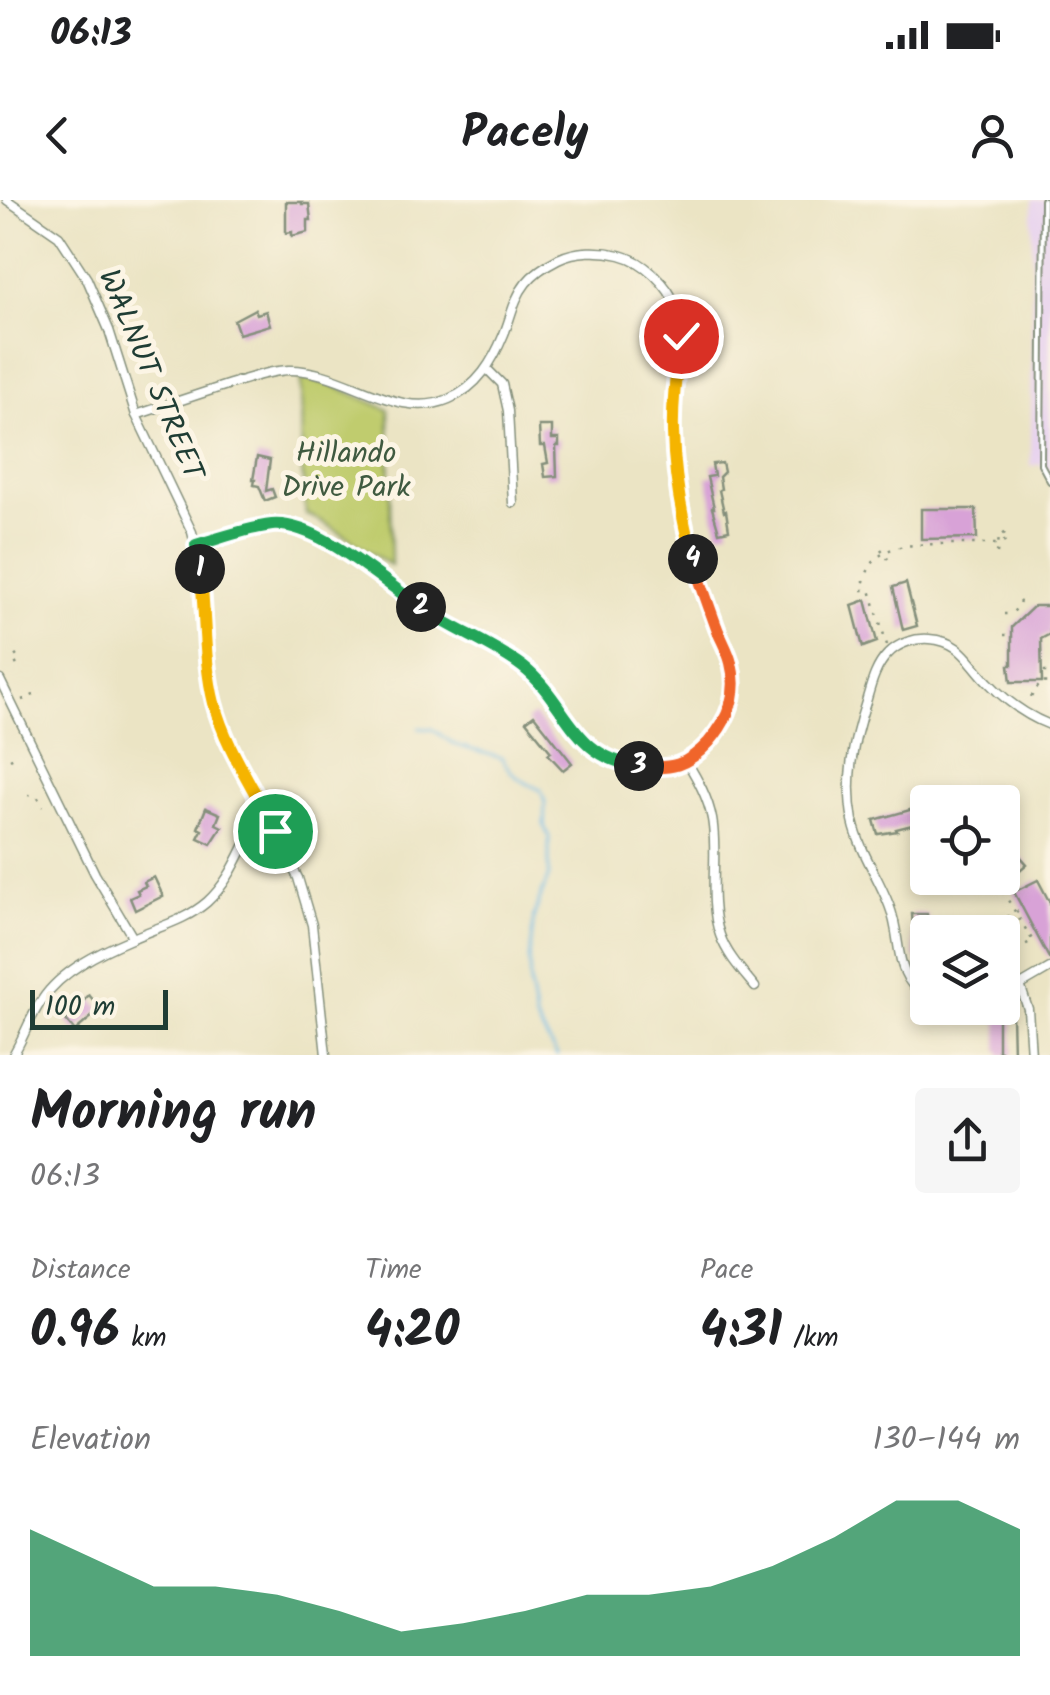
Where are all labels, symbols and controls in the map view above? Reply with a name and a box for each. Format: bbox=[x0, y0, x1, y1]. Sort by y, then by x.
text: 06:13 bbox=[50, 5, 132, 65]
text: Pacely bbox=[462, 99, 589, 171]
icon: back bbox=[30, 108, 85, 163]
icon: person bbox=[965, 108, 1020, 163]
street label: WALNUT STREET bbox=[84, 262, 217, 491]
pin bbox=[639, 294, 724, 379]
icon: check bbox=[654, 309, 709, 364]
park label: Hillando Drive Park bbox=[282, 430, 411, 512]
pin: 4 bbox=[668, 534, 718, 584]
text: 4 bbox=[685, 536, 701, 581]
pin: 1 bbox=[175, 544, 225, 594]
text: 1 bbox=[196, 546, 204, 591]
pin: 2 bbox=[396, 582, 446, 632]
text: 2 bbox=[413, 584, 429, 629]
pin: 3 bbox=[614, 741, 664, 791]
text: 3 bbox=[631, 743, 647, 788]
map controls bbox=[910, 785, 1020, 1025]
button: locate bbox=[910, 785, 1020, 895]
pin bbox=[233, 789, 318, 874]
icon: arrive bbox=[248, 804, 303, 859]
button: layers bbox=[910, 915, 1020, 1025]
scale bar bbox=[30, 985, 168, 1030]
text: 100 m bbox=[45, 985, 115, 1030]
text: Morning run bbox=[30, 1071, 317, 1158]
button: share bbox=[915, 1088, 1020, 1193]
text: 06:13 bbox=[30, 1152, 100, 1203]
text: Distance bbox=[30, 1248, 131, 1293]
text: Time bbox=[365, 1248, 422, 1293]
text: Pace bbox=[700, 1248, 753, 1293]
text: 0.96 bbox=[30, 1293, 120, 1373]
text: 4:20 bbox=[365, 1293, 459, 1373]
text: 4:31 bbox=[700, 1293, 782, 1373]
text: km bbox=[120, 1316, 167, 1361]
text: /km bbox=[782, 1316, 839, 1361]
text: Elevation bbox=[30, 1415, 151, 1466]
text: 130–144 m bbox=[873, 1415, 1020, 1466]

